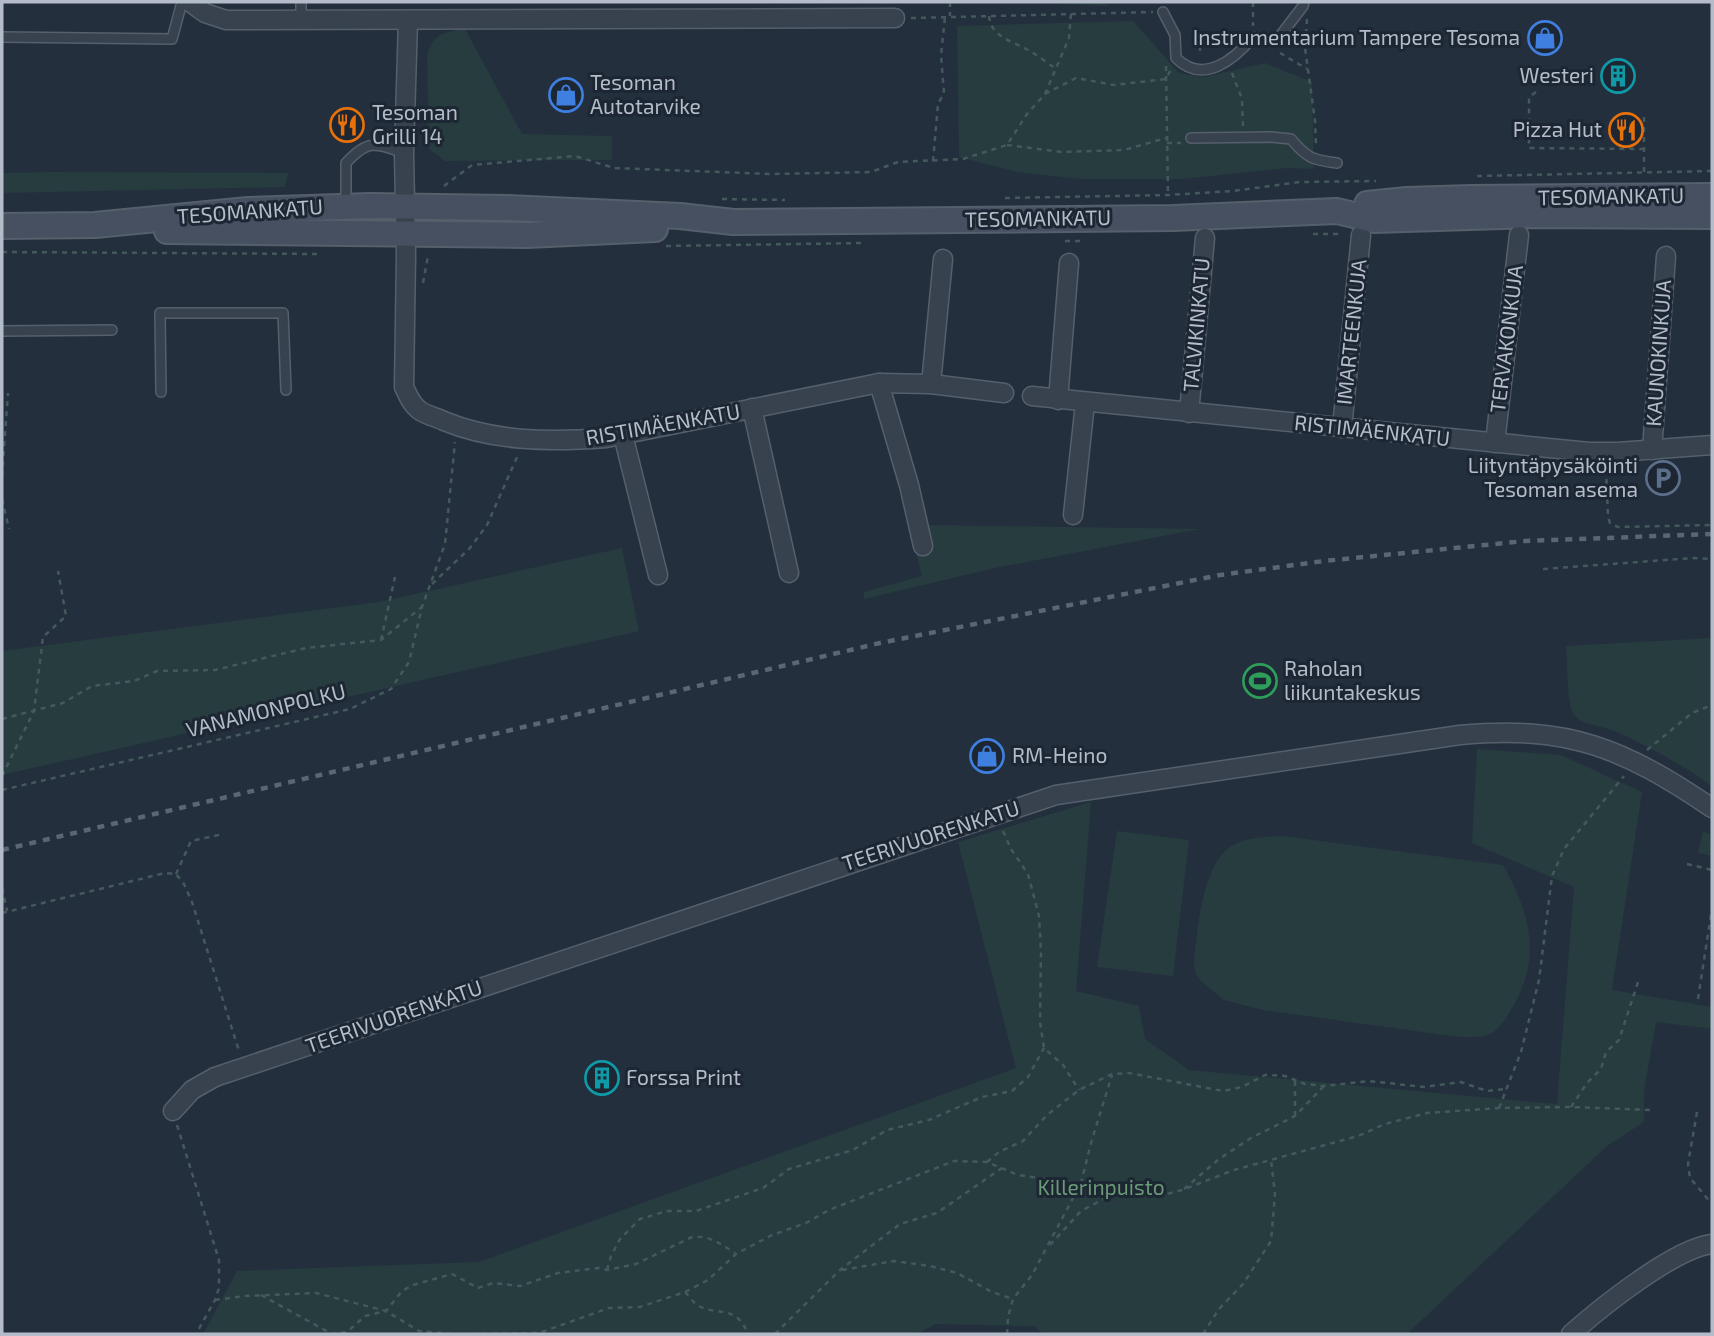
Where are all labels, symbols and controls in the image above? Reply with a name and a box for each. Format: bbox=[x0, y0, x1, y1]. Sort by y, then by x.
shop icon: Instrumentarium Tampere Tesoma bbox=[1526, 19, 1564, 57]
place label: Instrumentarium Tampere Tesoma bbox=[1193, 24, 1520, 49]
building icon: Westeri bbox=[1599, 57, 1637, 95]
place label: Westeri bbox=[1520, 62, 1594, 87]
place label: Tesoman Autotarvike bbox=[590, 69, 701, 118]
shop icon: Tesoman Autotarvike bbox=[547, 76, 585, 114]
place label: Tesoman Grilli 14 bbox=[372, 99, 458, 148]
restaurant icon: Tesoman Grilli 14 bbox=[328, 106, 366, 144]
restaurant icon: Pizza Hut bbox=[1607, 111, 1645, 149]
place label: Pizza Hut bbox=[1513, 116, 1602, 141]
street label: TESOMANKATU bbox=[1538, 182, 1684, 209]
street label: TESOMANKATU bbox=[176, 193, 324, 228]
street label: TESOMANKATU bbox=[965, 204, 1111, 231]
street label: TALVIKINKATU bbox=[1177, 257, 1214, 393]
street label: IMARTEENKUJA bbox=[1330, 258, 1371, 406]
street label: TERVAKONKUJA bbox=[1484, 263, 1527, 414]
street label: KAUNOKINKUJA bbox=[1640, 279, 1675, 427]
street label: RISTIMÄENKATU bbox=[584, 398, 742, 449]
street label: RISTIMÄENKATU bbox=[1293, 409, 1451, 450]
place label: Liityntäpysäköinti Tesoman asema bbox=[1468, 452, 1638, 501]
parking icon: Liityntäpysäköinti Tesoman asema bbox=[1644, 459, 1682, 497]
place label: Raholan liikuntakeskus bbox=[1284, 655, 1421, 704]
sports icon: Raholan liikuntakeskus bbox=[1241, 662, 1279, 700]
street label: VANAMONPOLKU bbox=[183, 678, 348, 741]
shop icon: RM-Heino bbox=[968, 737, 1006, 775]
place label: RM-Heino bbox=[1012, 742, 1107, 767]
street label: TEERIVUORENKATU bbox=[839, 794, 1022, 875]
street label: TEERIVUORENKATU bbox=[302, 974, 485, 1058]
building icon: Forssa Print bbox=[583, 1059, 621, 1097]
place label: Forssa Print bbox=[626, 1064, 741, 1089]
park label: Killerinpuisto bbox=[1037, 1174, 1165, 1199]

